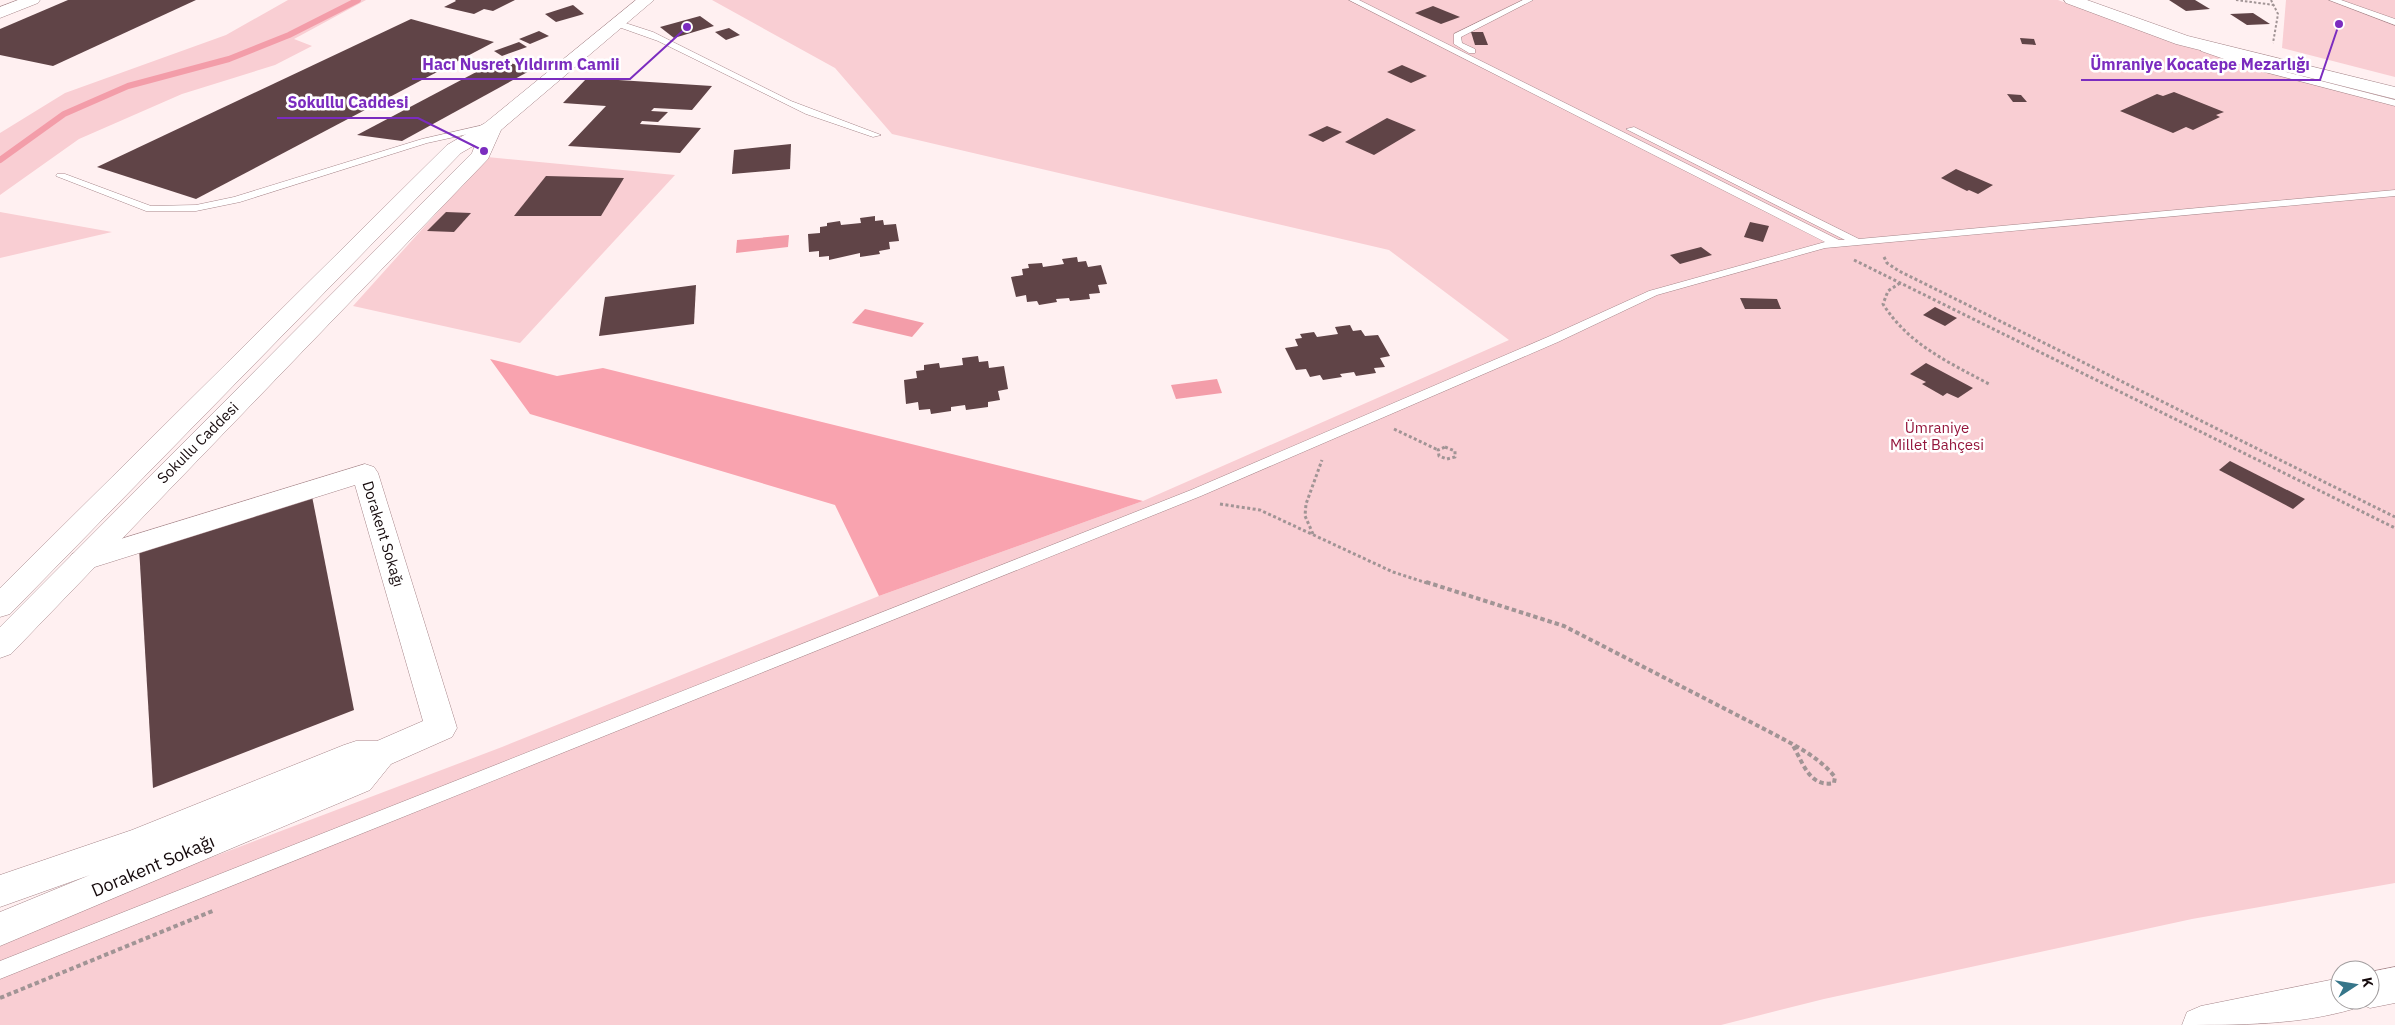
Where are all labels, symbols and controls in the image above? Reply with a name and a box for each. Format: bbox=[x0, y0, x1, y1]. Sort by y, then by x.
callout: Hacı Nusret Yıldırım Camii bbox=[412, 48, 630, 79]
callout: Ümraniye Kocatepe Mezarlığı bbox=[2081, 49, 2320, 80]
text: Hacı Nusret Yıldırım Camii bbox=[422, 54, 620, 74]
text: Ümraniye Kocatepe Mezarlığı bbox=[2090, 54, 2310, 74]
callout: Sokullu Caddesi bbox=[277, 87, 418, 118]
text: Sokullu Caddesi bbox=[287, 92, 409, 112]
street label: Sokullu Caddesi bbox=[153, 398, 242, 487]
park label: Ümraniye Millet Bahçesi bbox=[1890, 418, 1984, 454]
street label: Dorakent Sokağı bbox=[358, 479, 409, 589]
street label: Dorakent Sokağı bbox=[88, 829, 218, 902]
north arrow bbox=[2330, 960, 2380, 1010]
text: K bbox=[2358, 976, 2378, 989]

